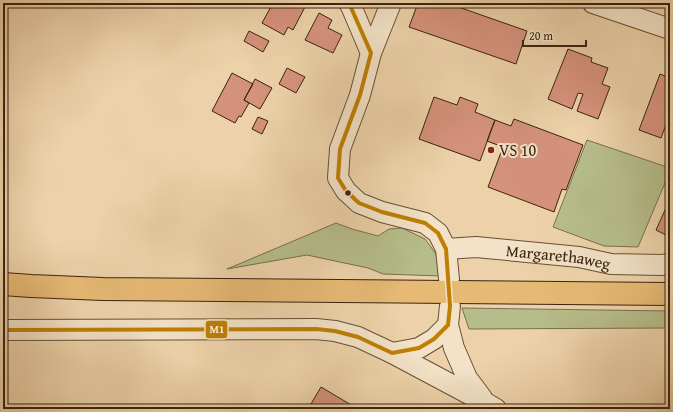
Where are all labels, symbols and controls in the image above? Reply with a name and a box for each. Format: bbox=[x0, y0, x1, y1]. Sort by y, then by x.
scale bar bbox=[523, 22, 586, 48]
text: 20 m bbox=[529, 27, 553, 44]
place label: VS 10 bbox=[499, 138, 537, 162]
marker: VS 10 bbox=[486, 145, 496, 155]
unlabelled marker bbox=[343, 188, 353, 198]
street label: Margarethaweg bbox=[505, 238, 613, 276]
line badge: M1 bbox=[205, 320, 228, 339]
text: M1 bbox=[209, 321, 225, 337]

